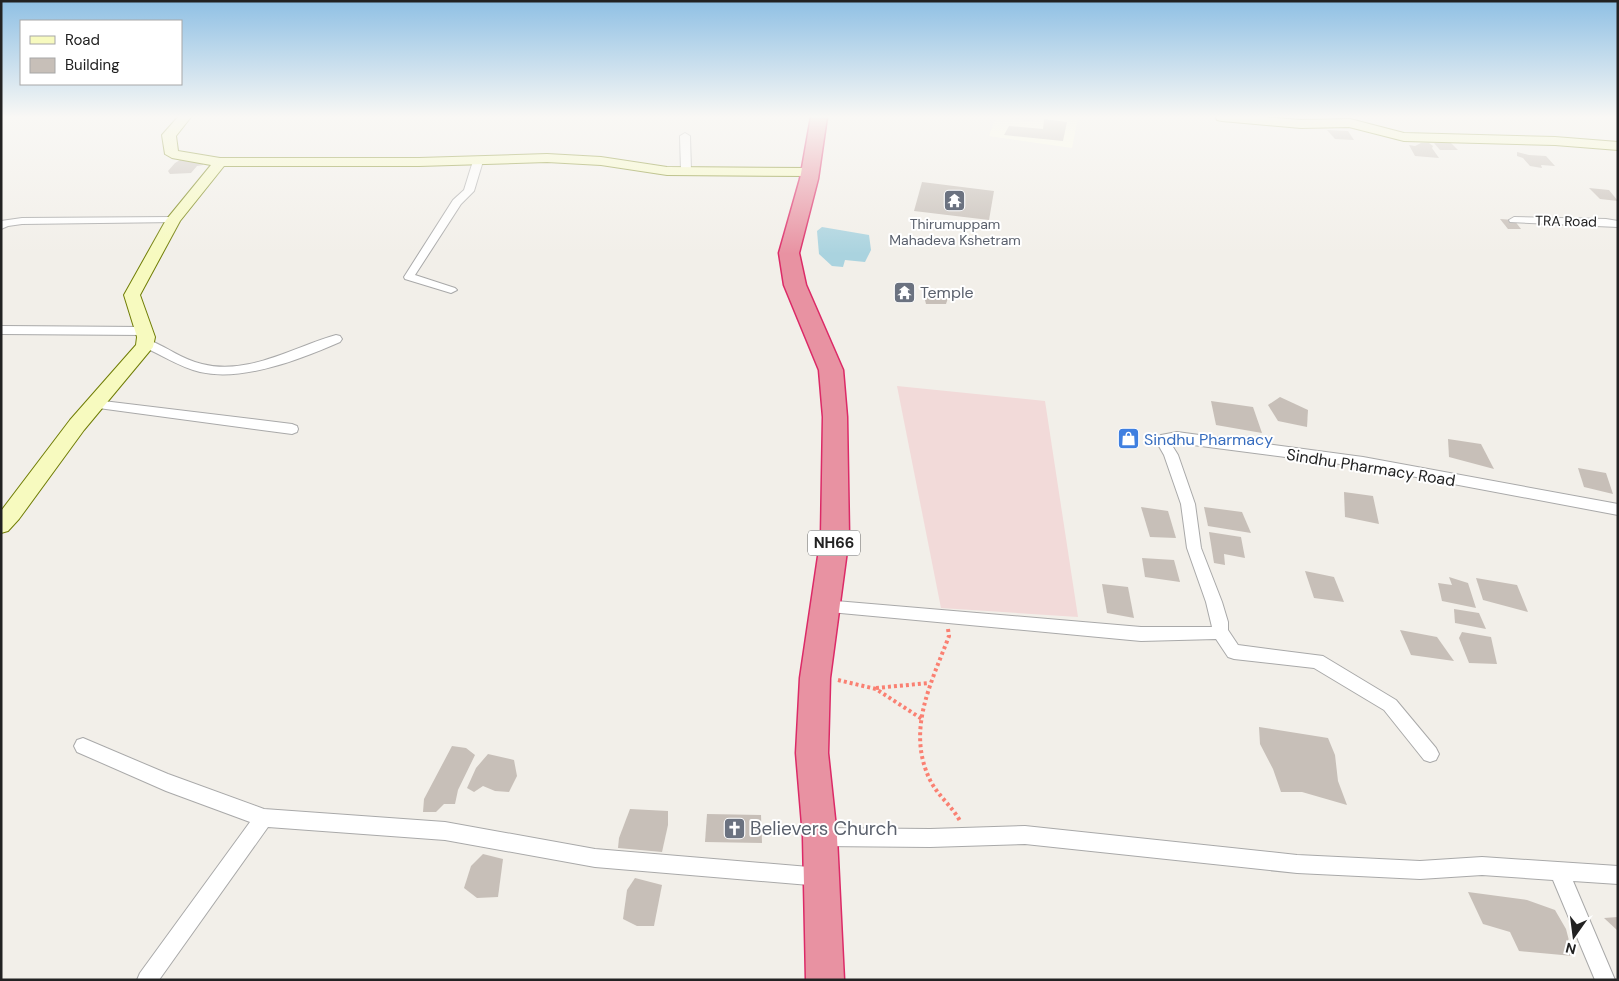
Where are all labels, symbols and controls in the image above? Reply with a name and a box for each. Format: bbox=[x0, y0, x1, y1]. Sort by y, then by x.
legend bbox=[20, 20, 182, 85]
text: Road bbox=[65, 30, 100, 50]
text: Building bbox=[65, 55, 120, 75]
temple icon: Thirumuppam Mahadeva Kshetram bbox=[943, 189, 967, 213]
street label: TRA Road bbox=[1535, 211, 1597, 231]
place label: Thirumuppam Mahadeva Kshetram bbox=[889, 215, 1021, 249]
temple icon: Temple bbox=[892, 280, 916, 304]
place label: Temple bbox=[920, 282, 974, 303]
shop icon: Sindhu Pharmacy bbox=[1116, 427, 1140, 451]
place label: Sindhu Pharmacy bbox=[1144, 429, 1273, 450]
street label: Sindhu Pharmacy Road bbox=[1285, 444, 1457, 491]
road number: NH66 bbox=[808, 530, 860, 556]
church icon: Believers Church bbox=[722, 816, 746, 840]
place label: Believers Church bbox=[750, 816, 897, 841]
north arrow bbox=[1549, 911, 1599, 961]
text: N bbox=[1564, 939, 1578, 959]

